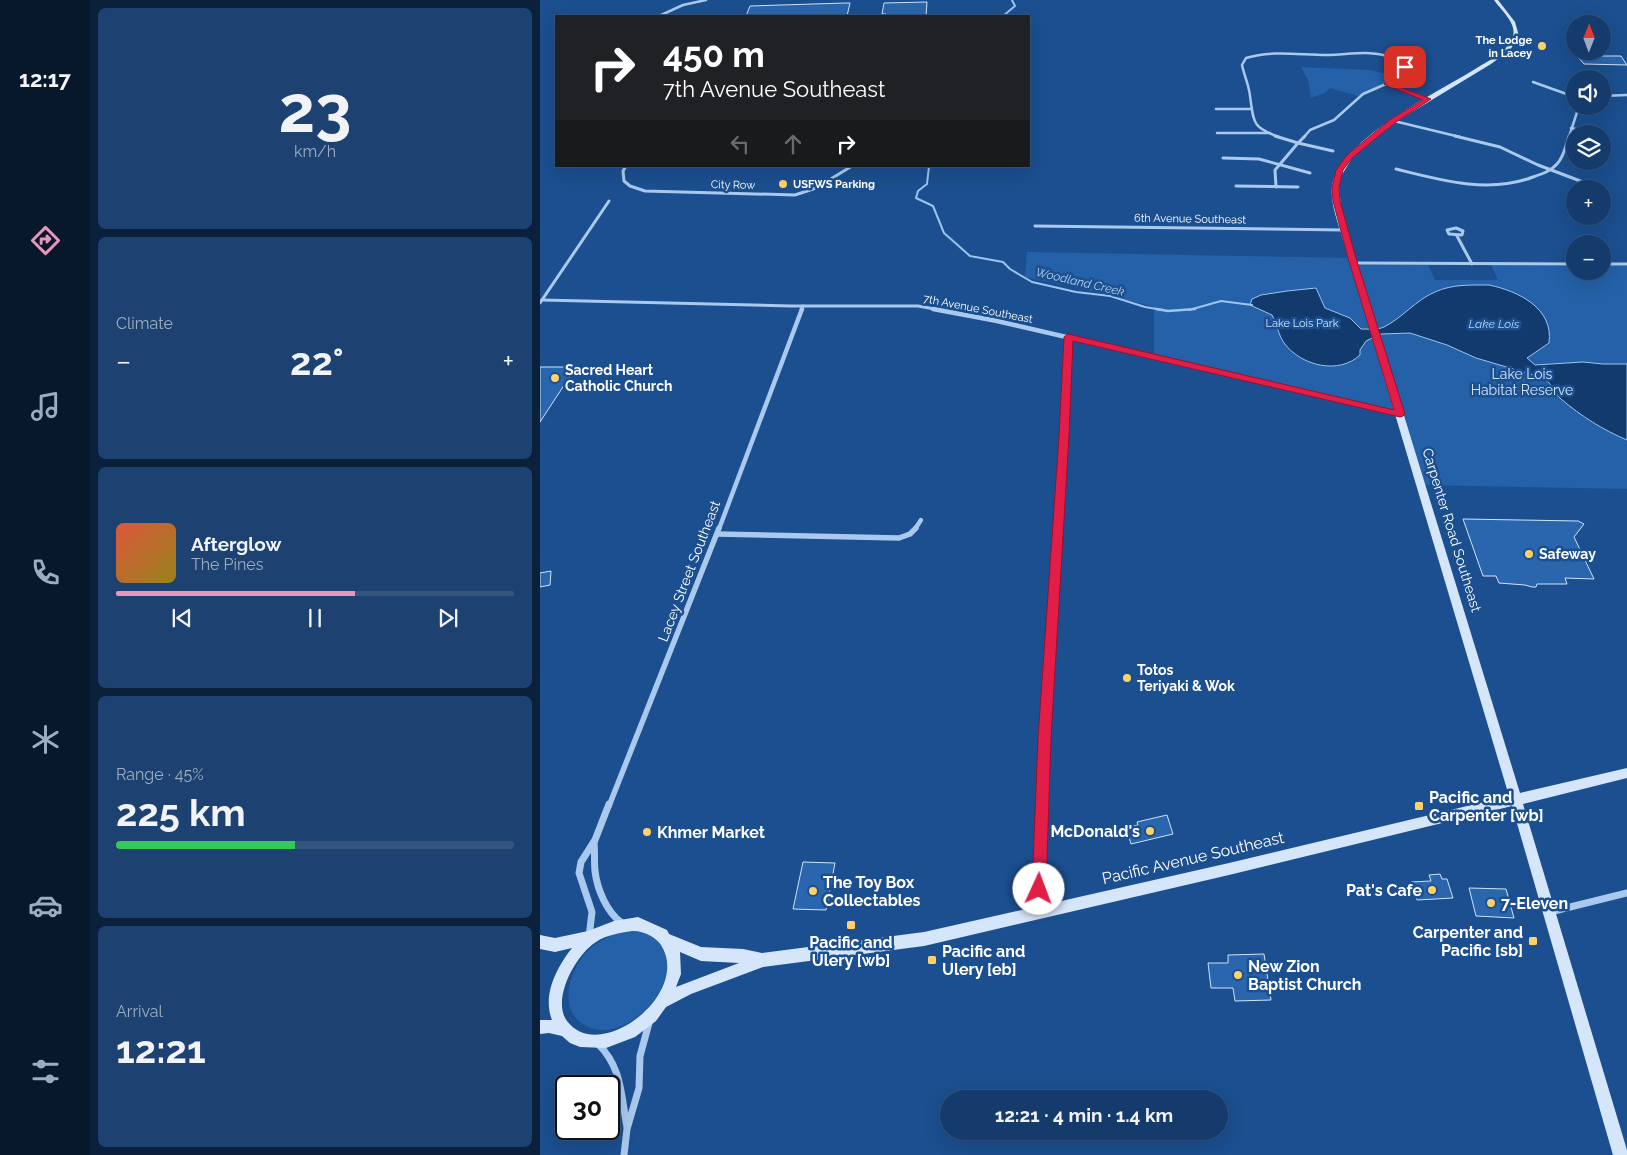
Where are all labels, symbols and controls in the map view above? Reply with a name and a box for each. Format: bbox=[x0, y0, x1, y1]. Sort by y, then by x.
north arrow bbox=[1566, 15, 1611, 60]
map controls bbox=[1566, 15, 1611, 280]
text: 450 m bbox=[663, 34, 765, 75]
place label: The Lodge in Lacey bbox=[1476, 34, 1532, 60]
icon: right bbox=[580, 35, 645, 100]
marker: The Lodge in Lacey bbox=[1536, 40, 1548, 52]
pin bbox=[1384, 46, 1426, 88]
icon: arrive bbox=[1391, 53, 1419, 81]
text: 12:17 bbox=[19, 66, 71, 92]
button: sound bbox=[1566, 70, 1611, 115]
text: 23 bbox=[279, 71, 351, 147]
text: 7th Avenue Southeast bbox=[663, 76, 885, 102]
button: layers bbox=[1566, 125, 1611, 170]
icon: left bbox=[726, 130, 754, 158]
icon: ahead bbox=[779, 130, 807, 158]
icon: right bbox=[832, 130, 860, 158]
text: km/h bbox=[294, 142, 336, 161]
street label: City Row bbox=[711, 178, 755, 192]
marker: USFWS Parking bbox=[777, 178, 789, 190]
place label: USFWS Parking bbox=[793, 178, 875, 191]
button: + bbox=[1566, 180, 1611, 225]
street label: 6th Avenue Southeast bbox=[1134, 212, 1246, 226]
icon: directions bbox=[28, 223, 63, 258]
button: − bbox=[1566, 235, 1611, 280]
water label: Woodland Creek bbox=[1034, 265, 1126, 299]
street label: 7th Avenue Southeast bbox=[922, 292, 1034, 326]
text: Climate bbox=[116, 314, 173, 333]
park label: Lake Lois Park bbox=[1265, 317, 1339, 330]
water label: Lake Lois bbox=[1469, 317, 1520, 331]
text: 22° bbox=[290, 339, 343, 384]
text: − bbox=[116, 345, 131, 378]
text: + bbox=[502, 345, 514, 378]
place label: Sacred Heart Catholic Church bbox=[565, 362, 673, 394]
park label: Lake Lois Habitat Reserve bbox=[1471, 366, 1573, 398]
marker: Sacred Heart Catholic Church bbox=[549, 372, 561, 384]
icon: music bbox=[28, 389, 63, 424]
street label: Carpenter Road Southeast bbox=[1419, 446, 1485, 614]
street label: Lacey Street Southeast bbox=[655, 498, 723, 644]
text: Afterglow bbox=[191, 533, 281, 555]
place label: Safeway bbox=[1539, 546, 1596, 562]
marker: Safeway bbox=[1523, 548, 1535, 560]
icon: phone bbox=[28, 555, 63, 590]
text: The Pines bbox=[191, 555, 263, 574]
icon: previous bbox=[168, 604, 196, 632]
icon: pause bbox=[301, 604, 329, 632]
icon: next bbox=[434, 604, 462, 632]
place label: Totos Teriyaki & Wok bbox=[1137, 662, 1235, 694]
marker: Totos Teriyaki & Wok bbox=[1121, 672, 1133, 684]
icon: climate bbox=[28, 722, 63, 757]
text: Range · 45% bbox=[116, 765, 204, 784]
place label: Pacific and Carpenter [wb] bbox=[1429, 788, 1544, 825]
text: 225 km bbox=[116, 790, 246, 835]
marker: Pacific and Carpenter [wb] bbox=[1413, 800, 1425, 812]
place label: McDonald's bbox=[1050, 822, 1140, 841]
place label: Khmer Market bbox=[657, 823, 765, 842]
marker: McDonald's bbox=[1144, 825, 1156, 837]
marker: Khmer Market bbox=[641, 826, 653, 838]
street label: Pacific Avenue Southeast bbox=[1100, 828, 1286, 888]
position arrow bbox=[1012, 862, 1064, 914]
place label: The Toy Box Collectables bbox=[823, 873, 921, 910]
place label: Pat's Cafe bbox=[1346, 881, 1422, 900]
marker: Pat's Cafe bbox=[1426, 884, 1438, 896]
marker: The Toy Box Collectables bbox=[807, 885, 819, 897]
icon: car bbox=[28, 888, 63, 923]
place label: 7-Eleven bbox=[1501, 894, 1568, 913]
marker: 7-Eleven bbox=[1485, 897, 1497, 909]
marker: Pacific and Ulery [wb] bbox=[845, 919, 857, 931]
place label: Carpenter and Pacific [sb] bbox=[1413, 923, 1523, 960]
place label: Pacific and Ulery [wb] bbox=[809, 933, 893, 970]
marker: Carpenter and Pacific [sb] bbox=[1527, 935, 1539, 947]
place label: Pacific and Ulery [eb] bbox=[942, 942, 1025, 979]
marker: Pacific and Ulery [eb] bbox=[926, 954, 938, 966]
place label: New Zion Baptist Church bbox=[1248, 957, 1361, 994]
marker: New Zion Baptist Church bbox=[1232, 969, 1244, 981]
text: Arrival bbox=[116, 1002, 163, 1021]
text: 12:21 bbox=[116, 1027, 206, 1072]
icon: filters bbox=[28, 1054, 63, 1089]
speed limit sign: 30 bbox=[555, 1075, 620, 1140]
text: 12:21 · 4 min · 1.4 km bbox=[995, 1104, 1173, 1126]

